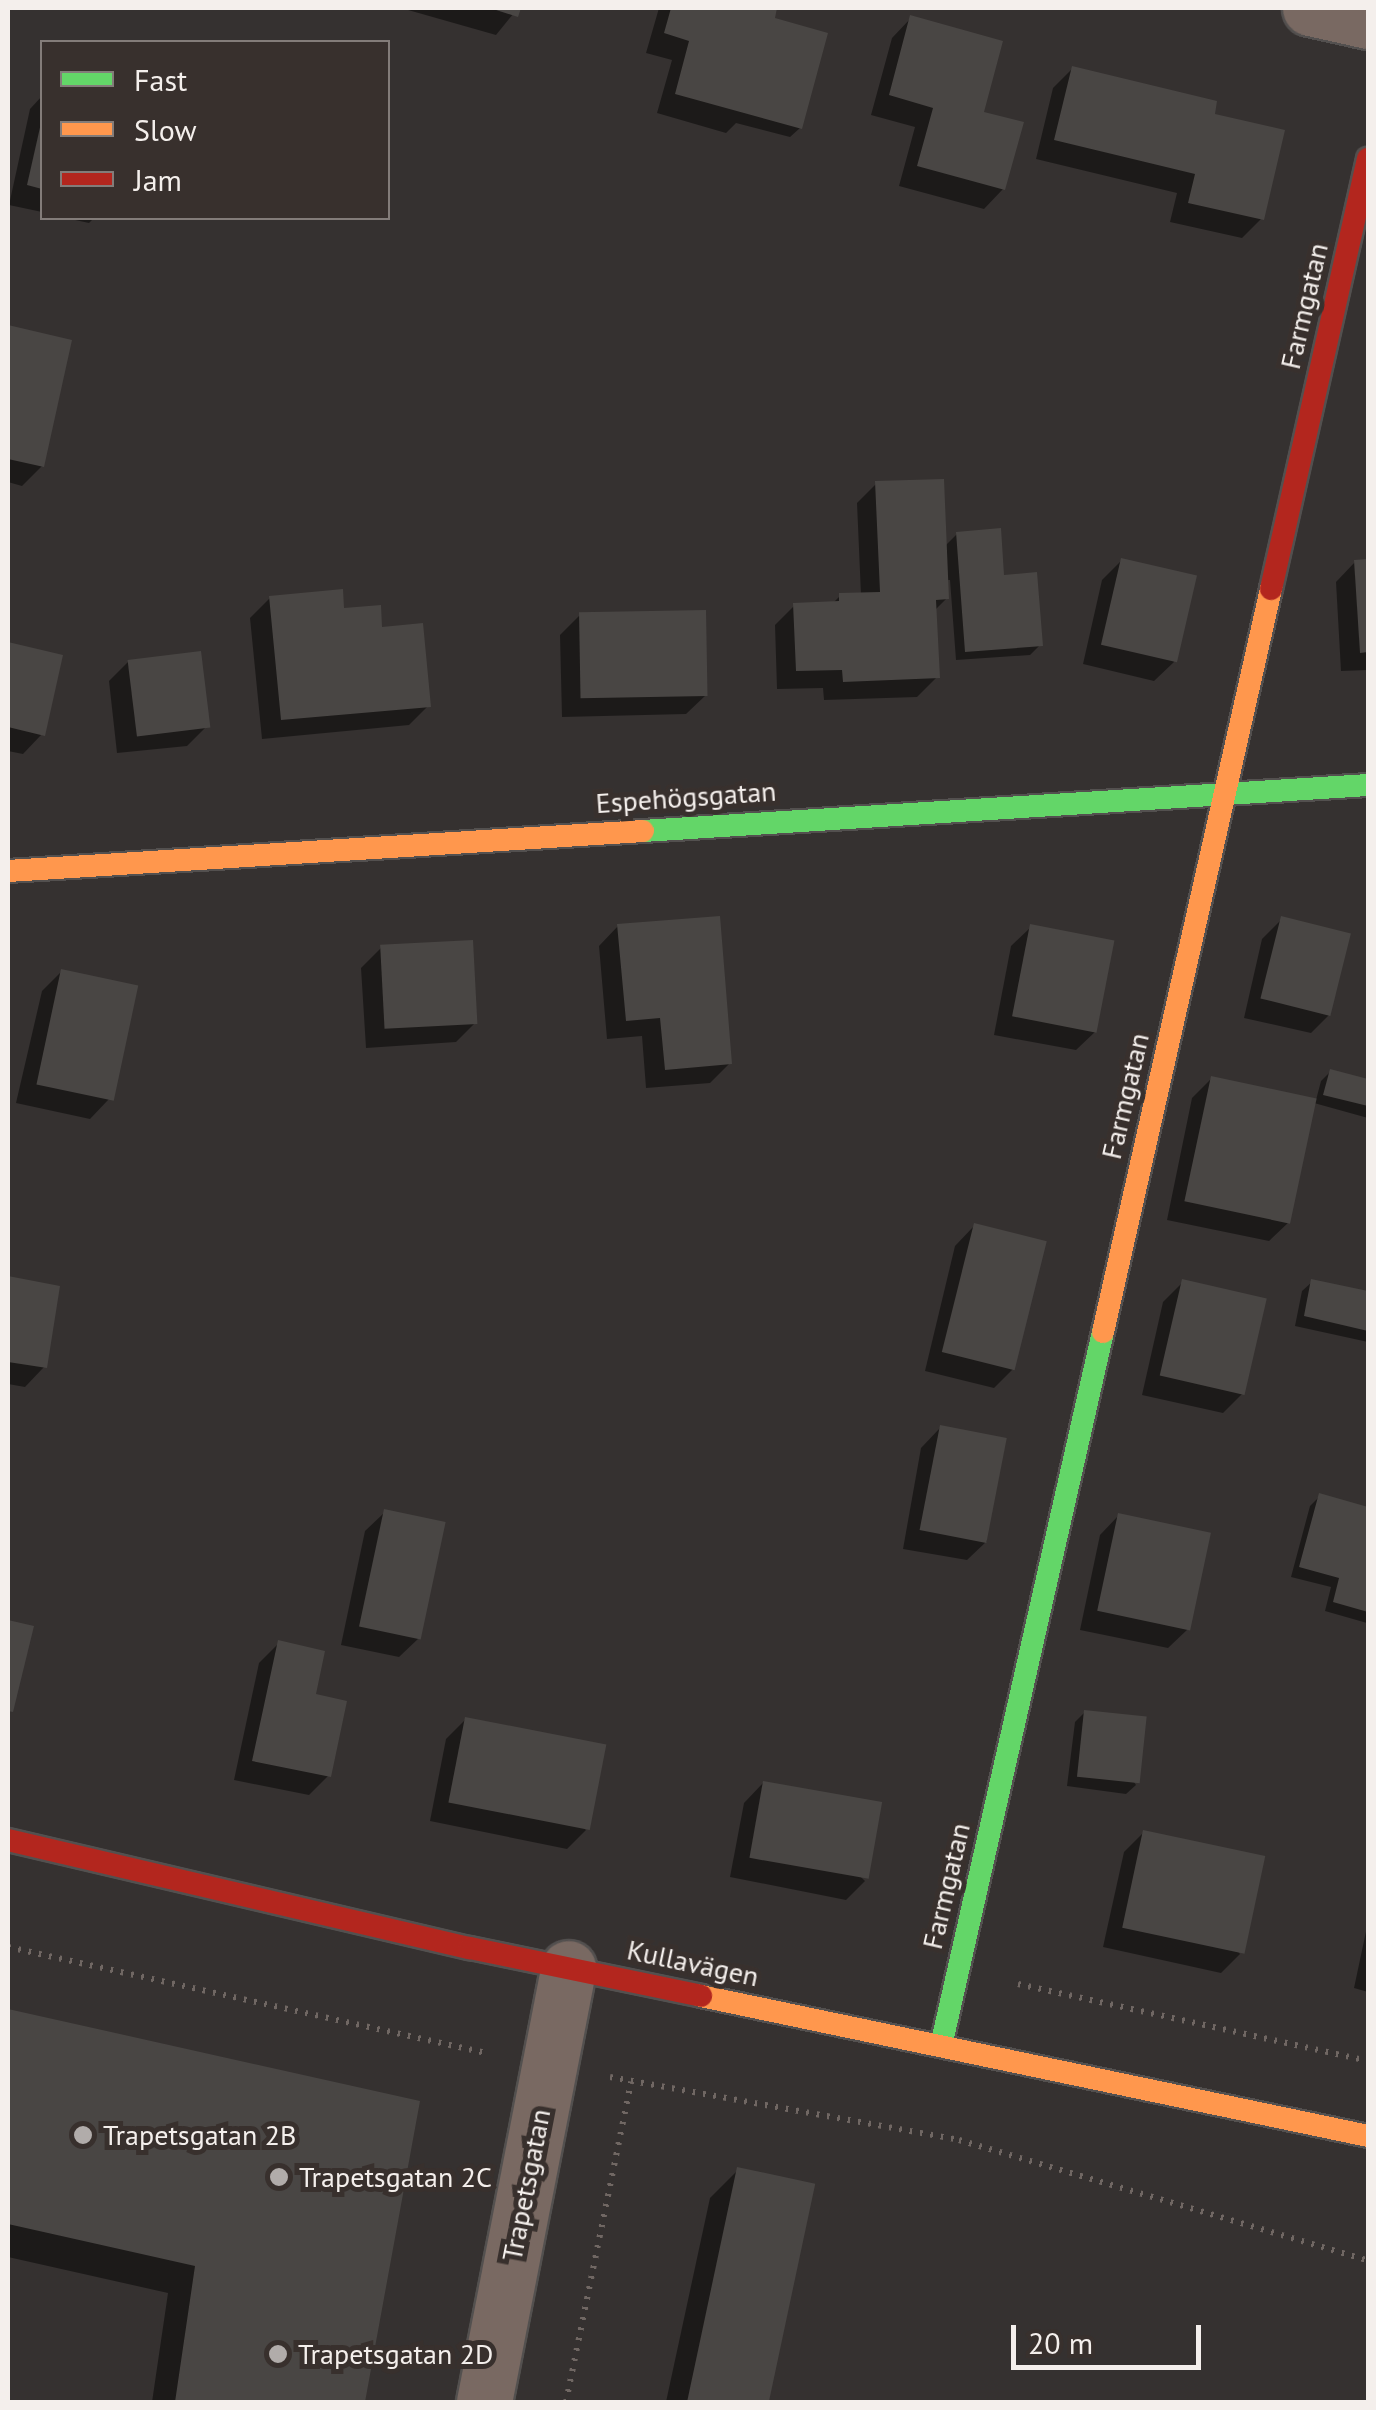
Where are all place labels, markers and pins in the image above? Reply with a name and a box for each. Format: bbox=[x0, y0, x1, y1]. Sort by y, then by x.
place label: Trapetsgatan 2B bbox=[103, 2118, 296, 2152]
marker: Trapetsgatan 2B bbox=[72, 2124, 94, 2146]
place label: Trapetsgatan 2C bbox=[299, 2160, 492, 2194]
marker: Trapetsgatan 2C bbox=[268, 2166, 290, 2188]
place label: Trapetsgatan 2D bbox=[298, 2337, 493, 2371]
marker: Trapetsgatan 2D bbox=[267, 2343, 289, 2365]

